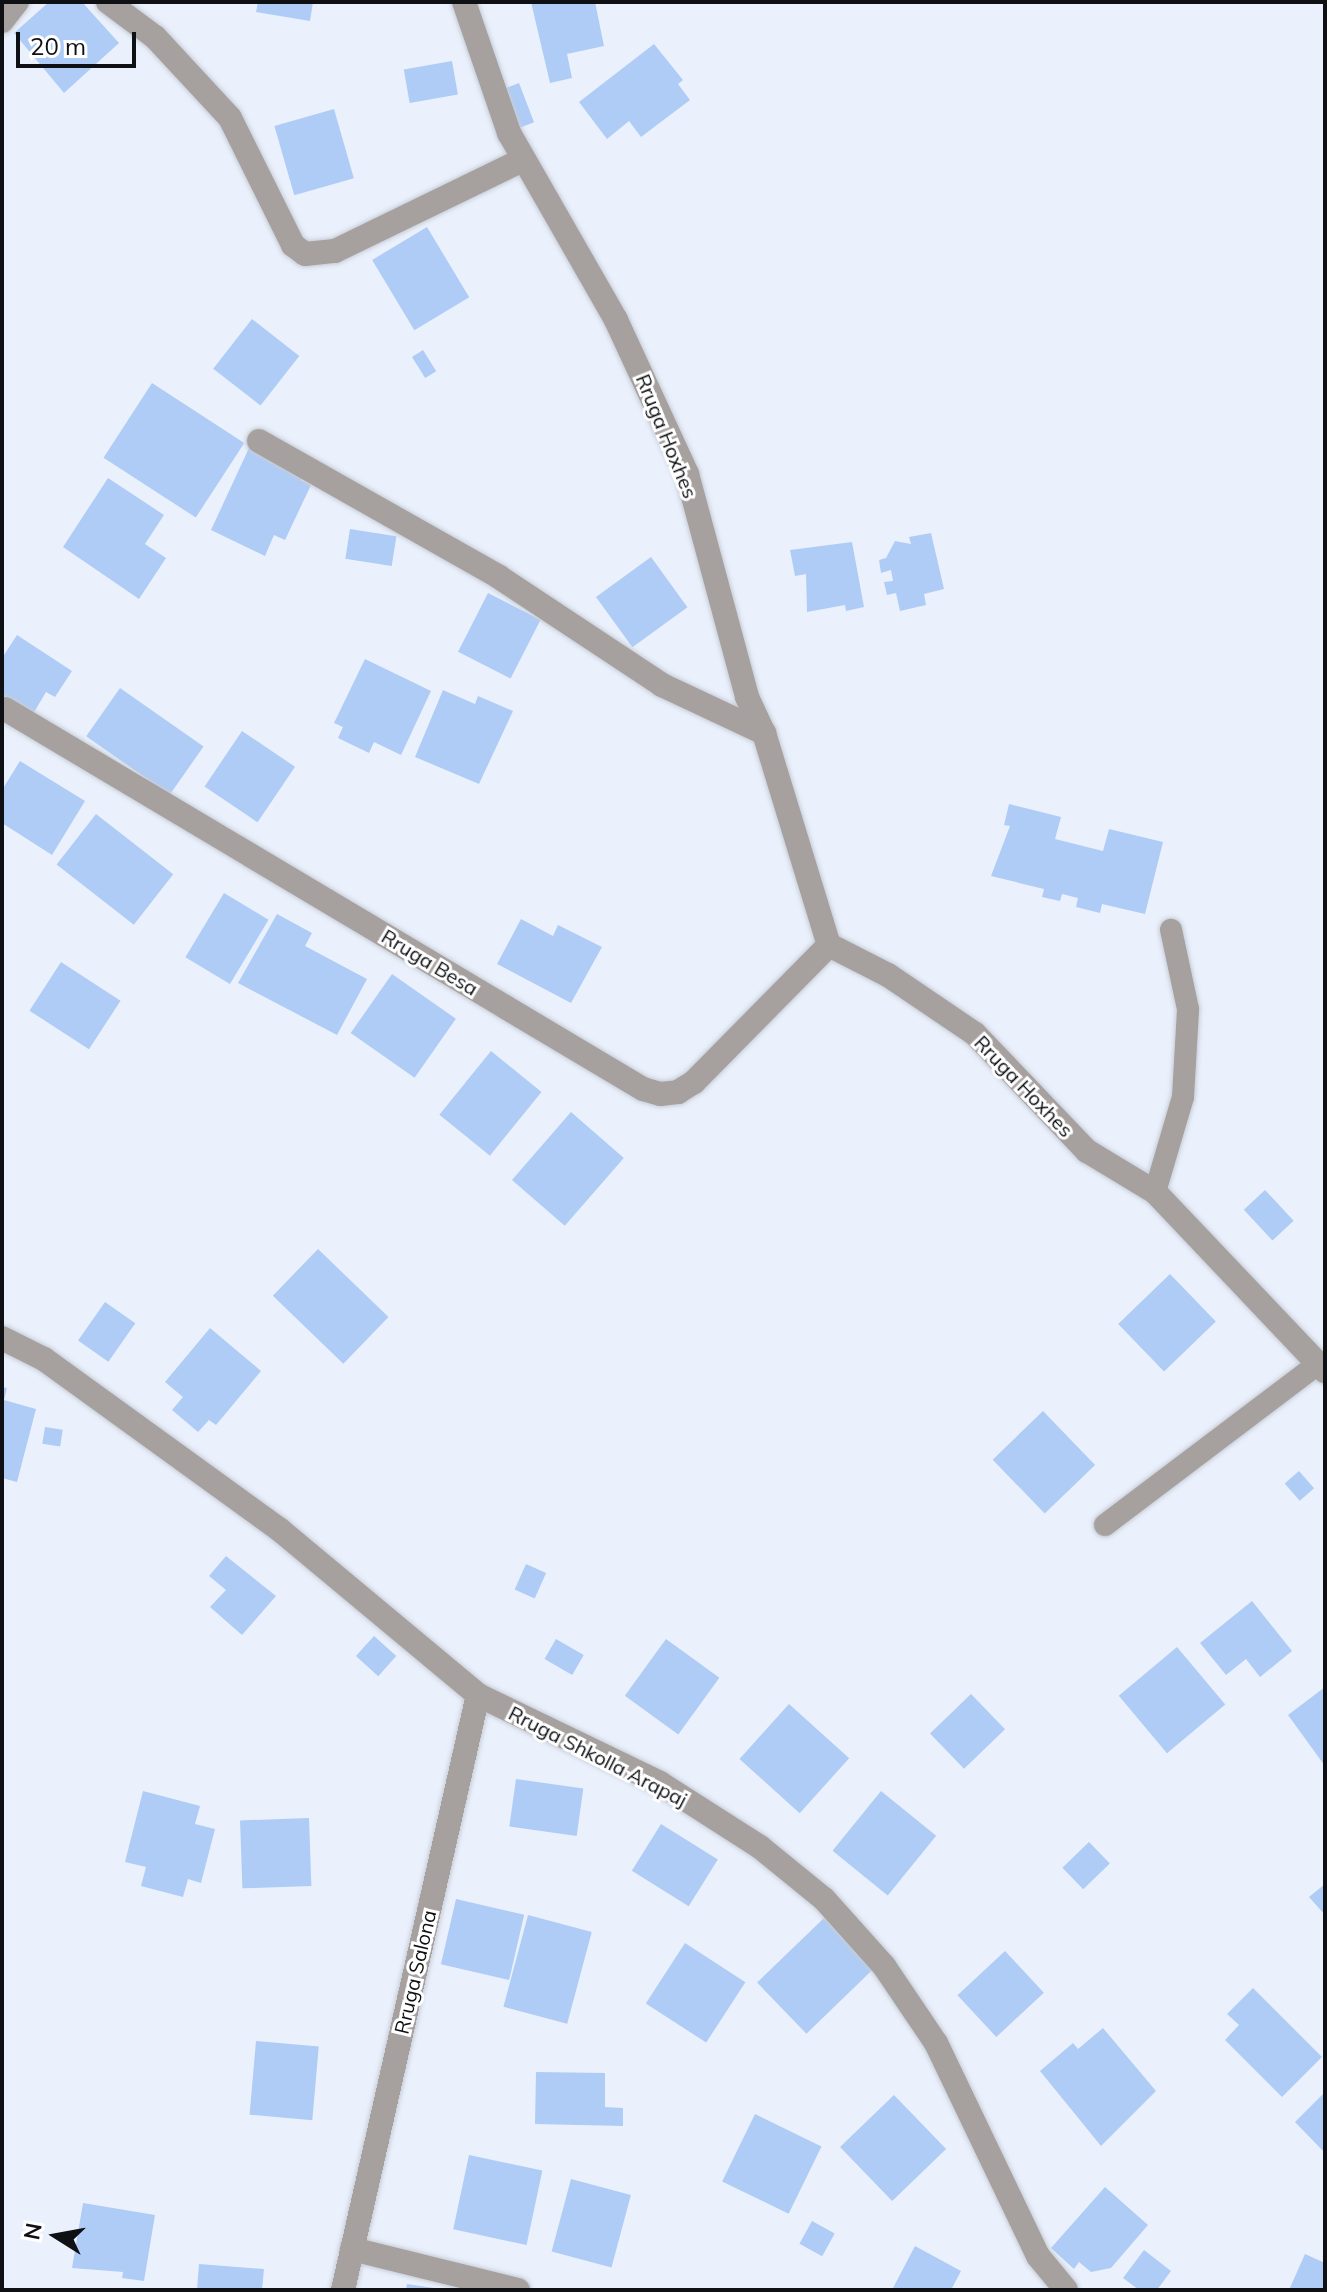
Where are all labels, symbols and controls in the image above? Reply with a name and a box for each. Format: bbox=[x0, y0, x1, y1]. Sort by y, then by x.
scale bar bbox=[20, 16, 140, 66]
text: 20 m bbox=[30, 31, 86, 61]
street label: Rruga Hoxhes bbox=[631, 370, 703, 502]
street label: Rruga Besa bbox=[377, 924, 483, 1000]
street label: Rruga Hoxhes bbox=[970, 1030, 1078, 1142]
street label: Rruga Shkolla Arapaj bbox=[505, 1701, 691, 1811]
street label: Rruga Salona bbox=[389, 1908, 441, 2036]
north arrow bbox=[16, 2196, 96, 2276]
text: N bbox=[17, 2221, 48, 2242]

